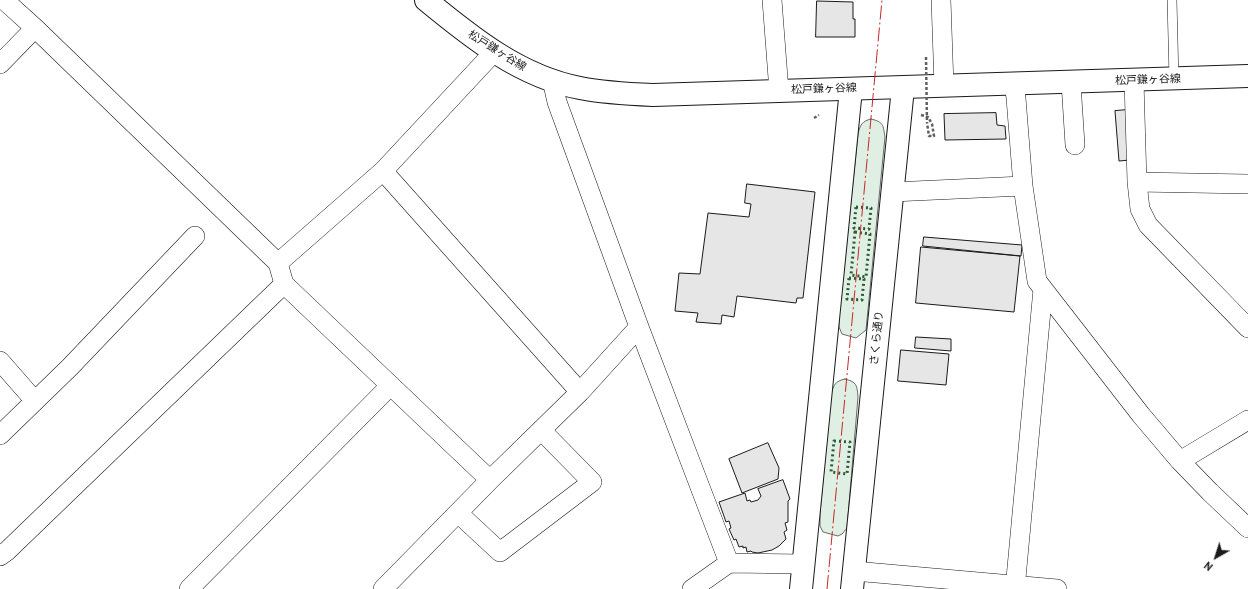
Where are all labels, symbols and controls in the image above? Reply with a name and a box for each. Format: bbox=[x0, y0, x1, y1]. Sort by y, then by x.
street label: 松戸鎌ヶ谷線 bbox=[466, 28, 528, 74]
street label: 松戸鎌ヶ谷線 bbox=[1115, 72, 1181, 88]
street label: 松戸鎌ヶ谷線 bbox=[791, 81, 857, 97]
street label: さくら通り bbox=[868, 310, 886, 366]
north arrow bbox=[1196, 537, 1236, 577]
text: N bbox=[1201, 559, 1216, 574]

